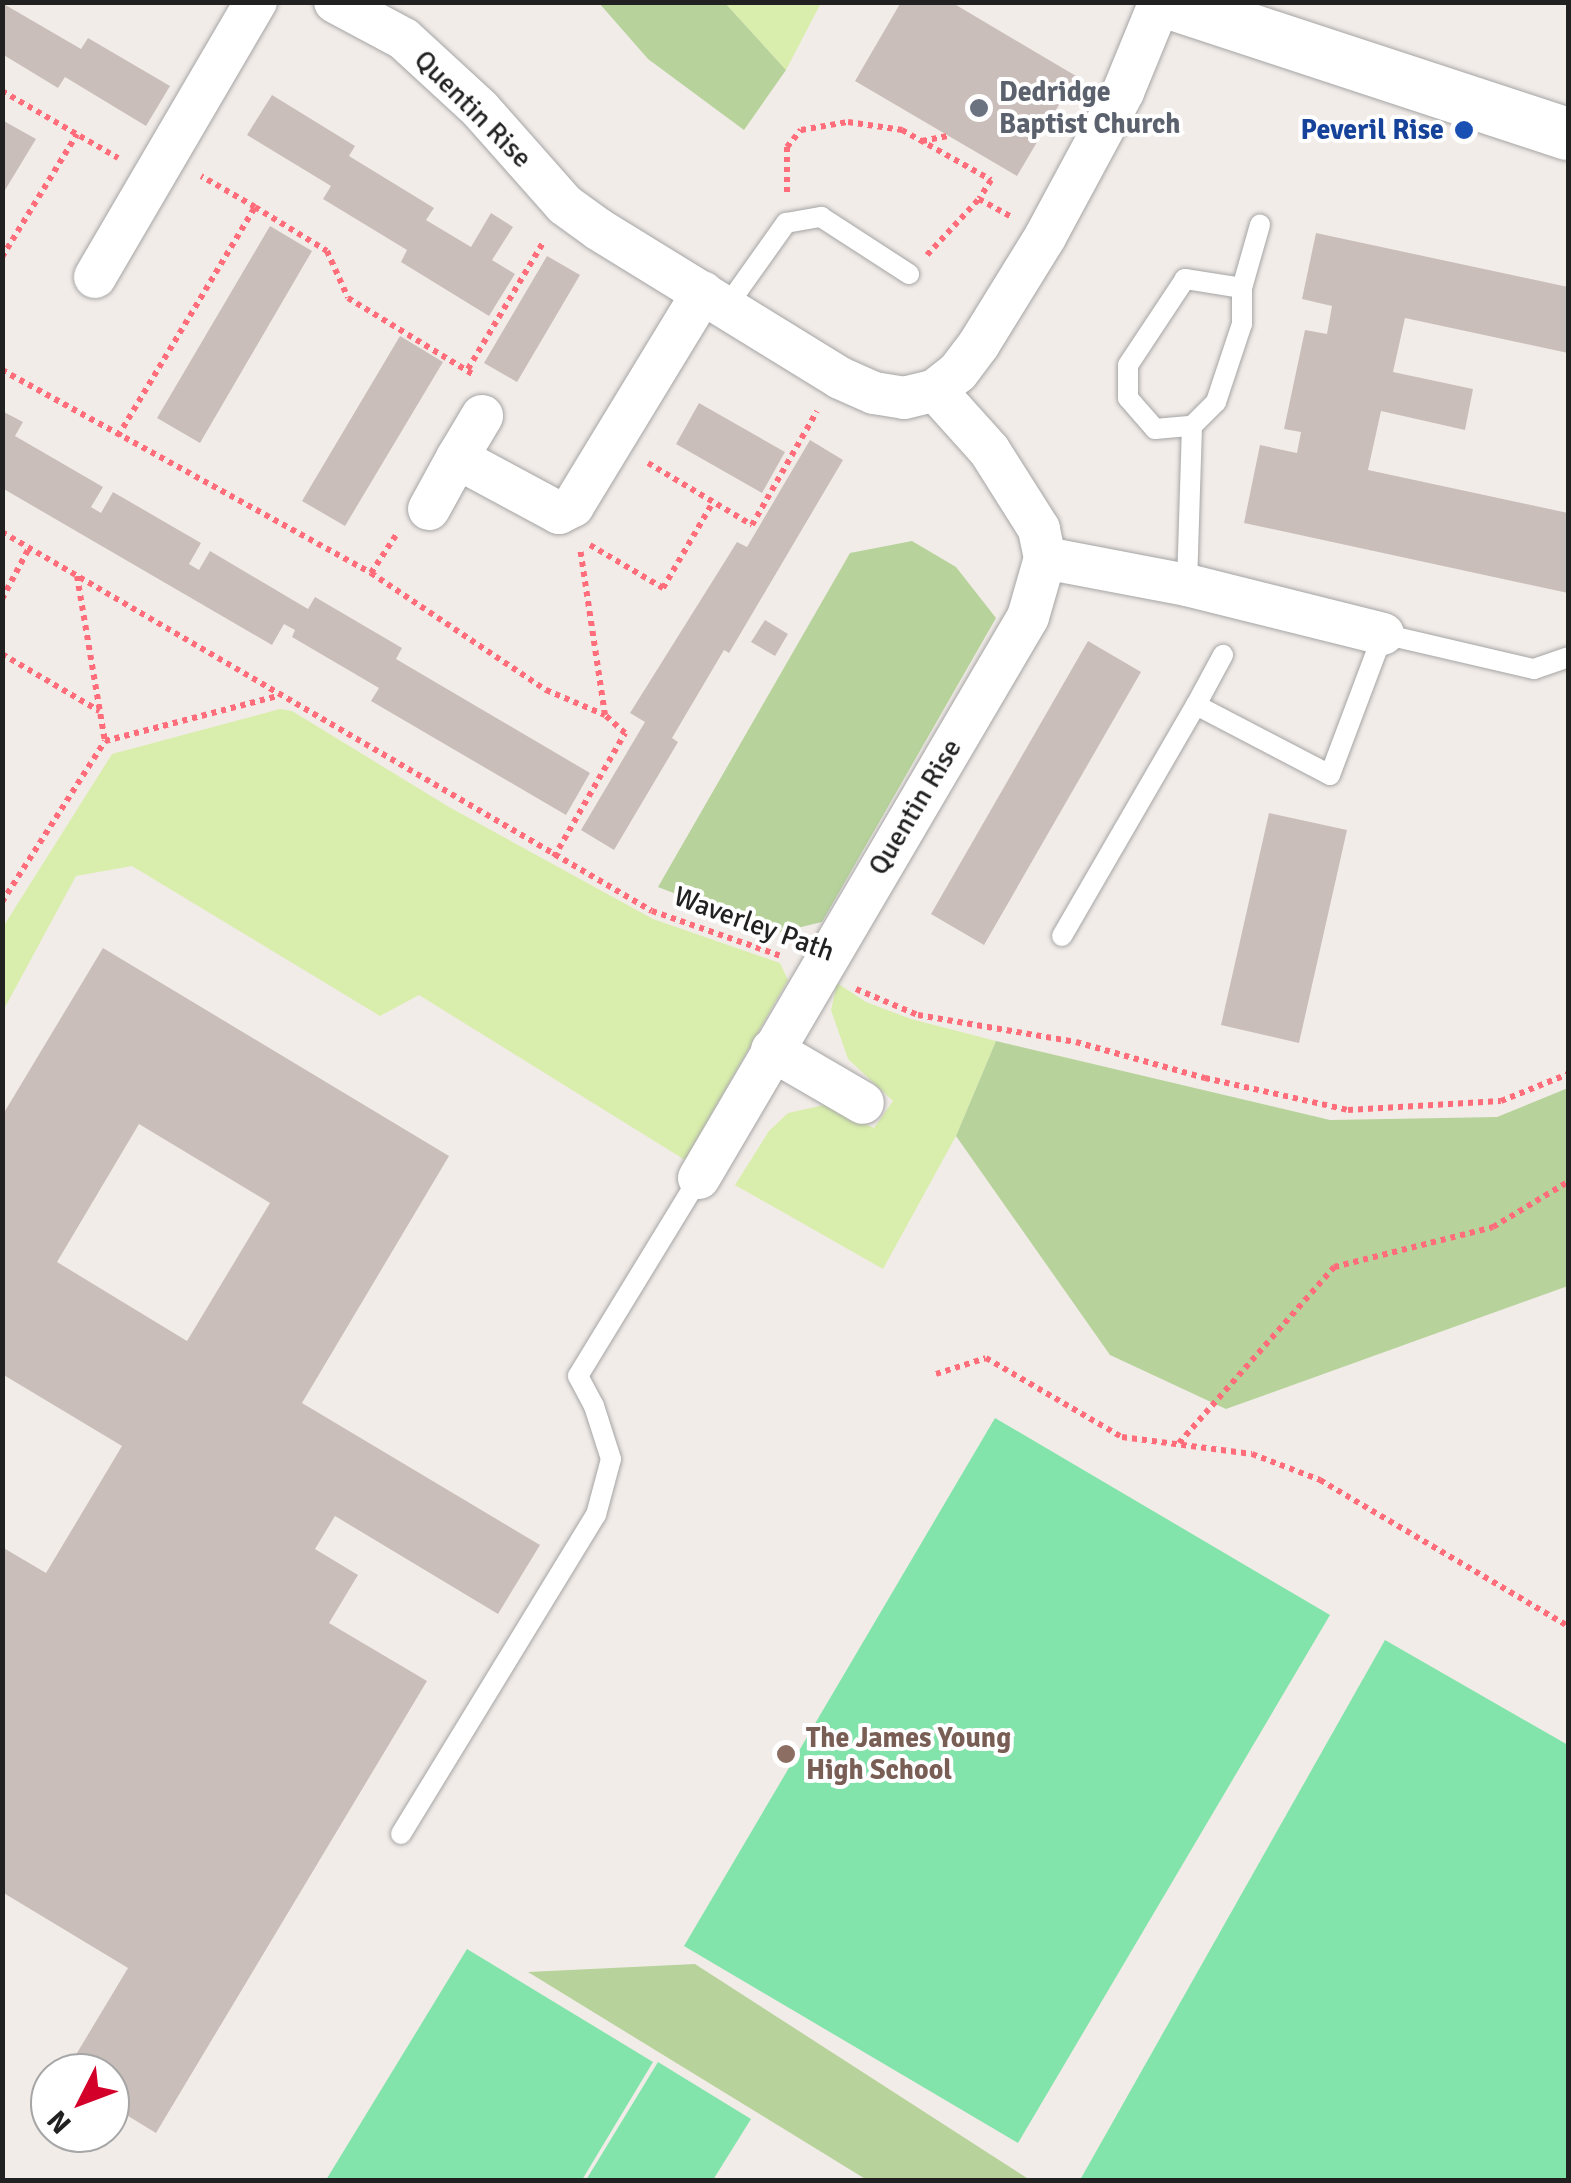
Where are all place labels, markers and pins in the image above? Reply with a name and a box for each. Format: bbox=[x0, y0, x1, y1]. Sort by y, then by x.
place label: Dedridge Baptist Church bbox=[999, 75, 1180, 141]
marker: Dedridge Baptist Church bbox=[968, 97, 990, 119]
place label: Peveril Rise bbox=[1301, 113, 1444, 147]
marker: Peveril Rise bbox=[1453, 119, 1475, 141]
place label: The James Young High School bbox=[806, 1721, 1011, 1787]
marker: The James Young High School bbox=[775, 1743, 797, 1765]

